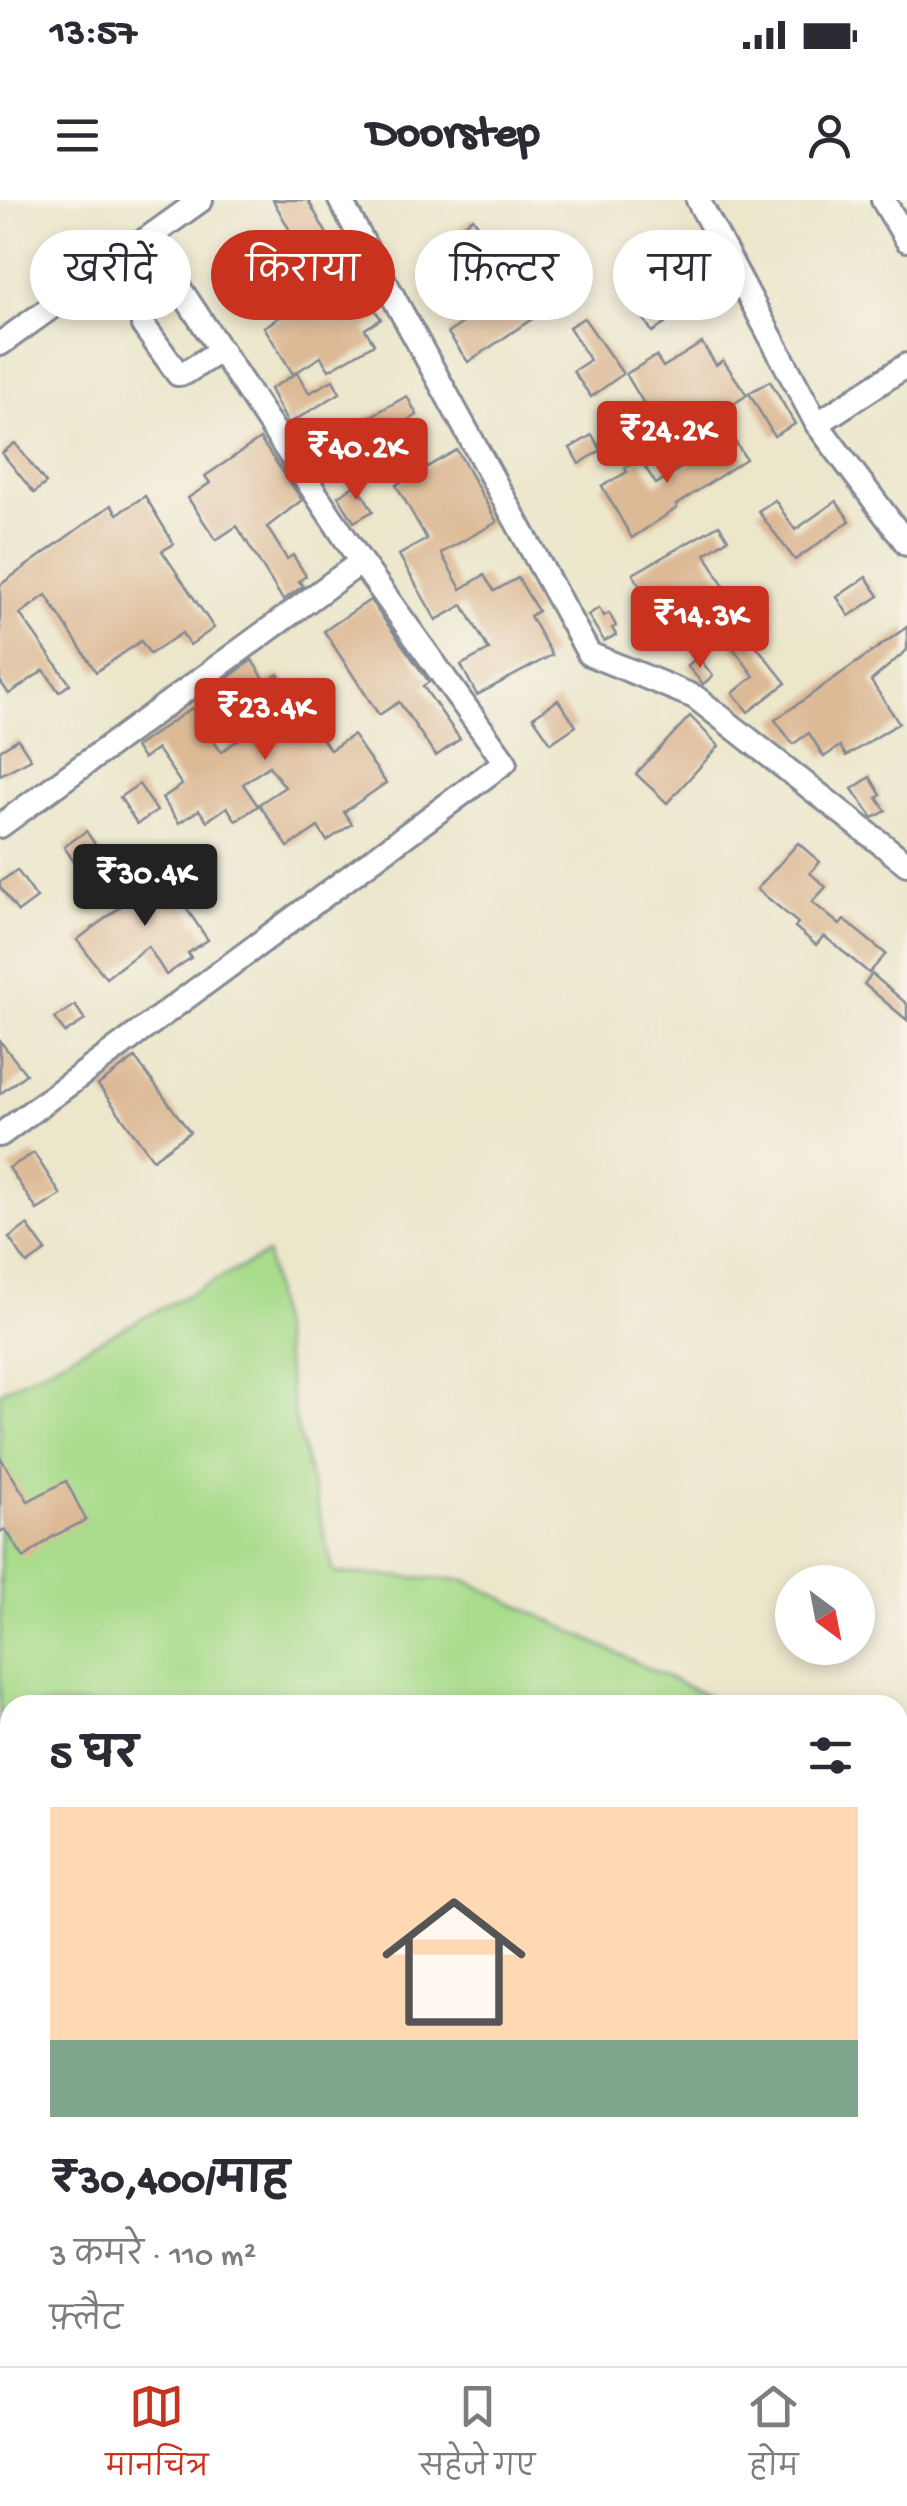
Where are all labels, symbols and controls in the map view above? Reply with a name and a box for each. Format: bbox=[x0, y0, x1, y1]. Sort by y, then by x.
text: 13:57 bbox=[50, 13, 137, 57]
icon: menu bbox=[50, 108, 105, 163]
icon: person bbox=[802, 108, 857, 163]
text: Doorstep bbox=[367, 109, 540, 162]
chip: खरीदें bbox=[30, 230, 191, 320]
chip: किराया bbox=[211, 230, 395, 320]
chip: फ़िल्टर bbox=[415, 230, 593, 320]
chip: नया bbox=[613, 230, 745, 320]
pin: ₹24.2K bbox=[586, 401, 748, 486]
text: ₹24.2K bbox=[619, 414, 715, 452]
pin: ₹40.2K bbox=[275, 418, 437, 503]
text: ₹40.2K bbox=[307, 431, 405, 469]
pin: ₹14.3K bbox=[619, 586, 781, 671]
text: ₹14.3K bbox=[653, 599, 747, 637]
pin: ₹23.4K bbox=[184, 678, 346, 763]
text: ₹23.4K bbox=[216, 691, 314, 729]
pin: ₹30.4K bbox=[64, 844, 226, 929]
text: ₹30.4K bbox=[95, 857, 195, 895]
north arrow bbox=[775, 1565, 875, 1665]
map controls bbox=[775, 1565, 875, 1665]
icon: filters bbox=[803, 1728, 858, 1783]
text: 5 घर bbox=[50, 1734, 138, 1783]
icon: home bbox=[364, 1872, 544, 2052]
text: ₹30,400/माह bbox=[50, 2159, 289, 2208]
text: 3 कमरे · 110 m² bbox=[50, 2239, 256, 2277]
text: फ़्लैट bbox=[50, 2304, 123, 2342]
tab: मानचित्र bbox=[106, 2379, 208, 2496]
tab: सहेजे गए bbox=[419, 2379, 535, 2496]
tab: होम bbox=[746, 2379, 801, 2496]

